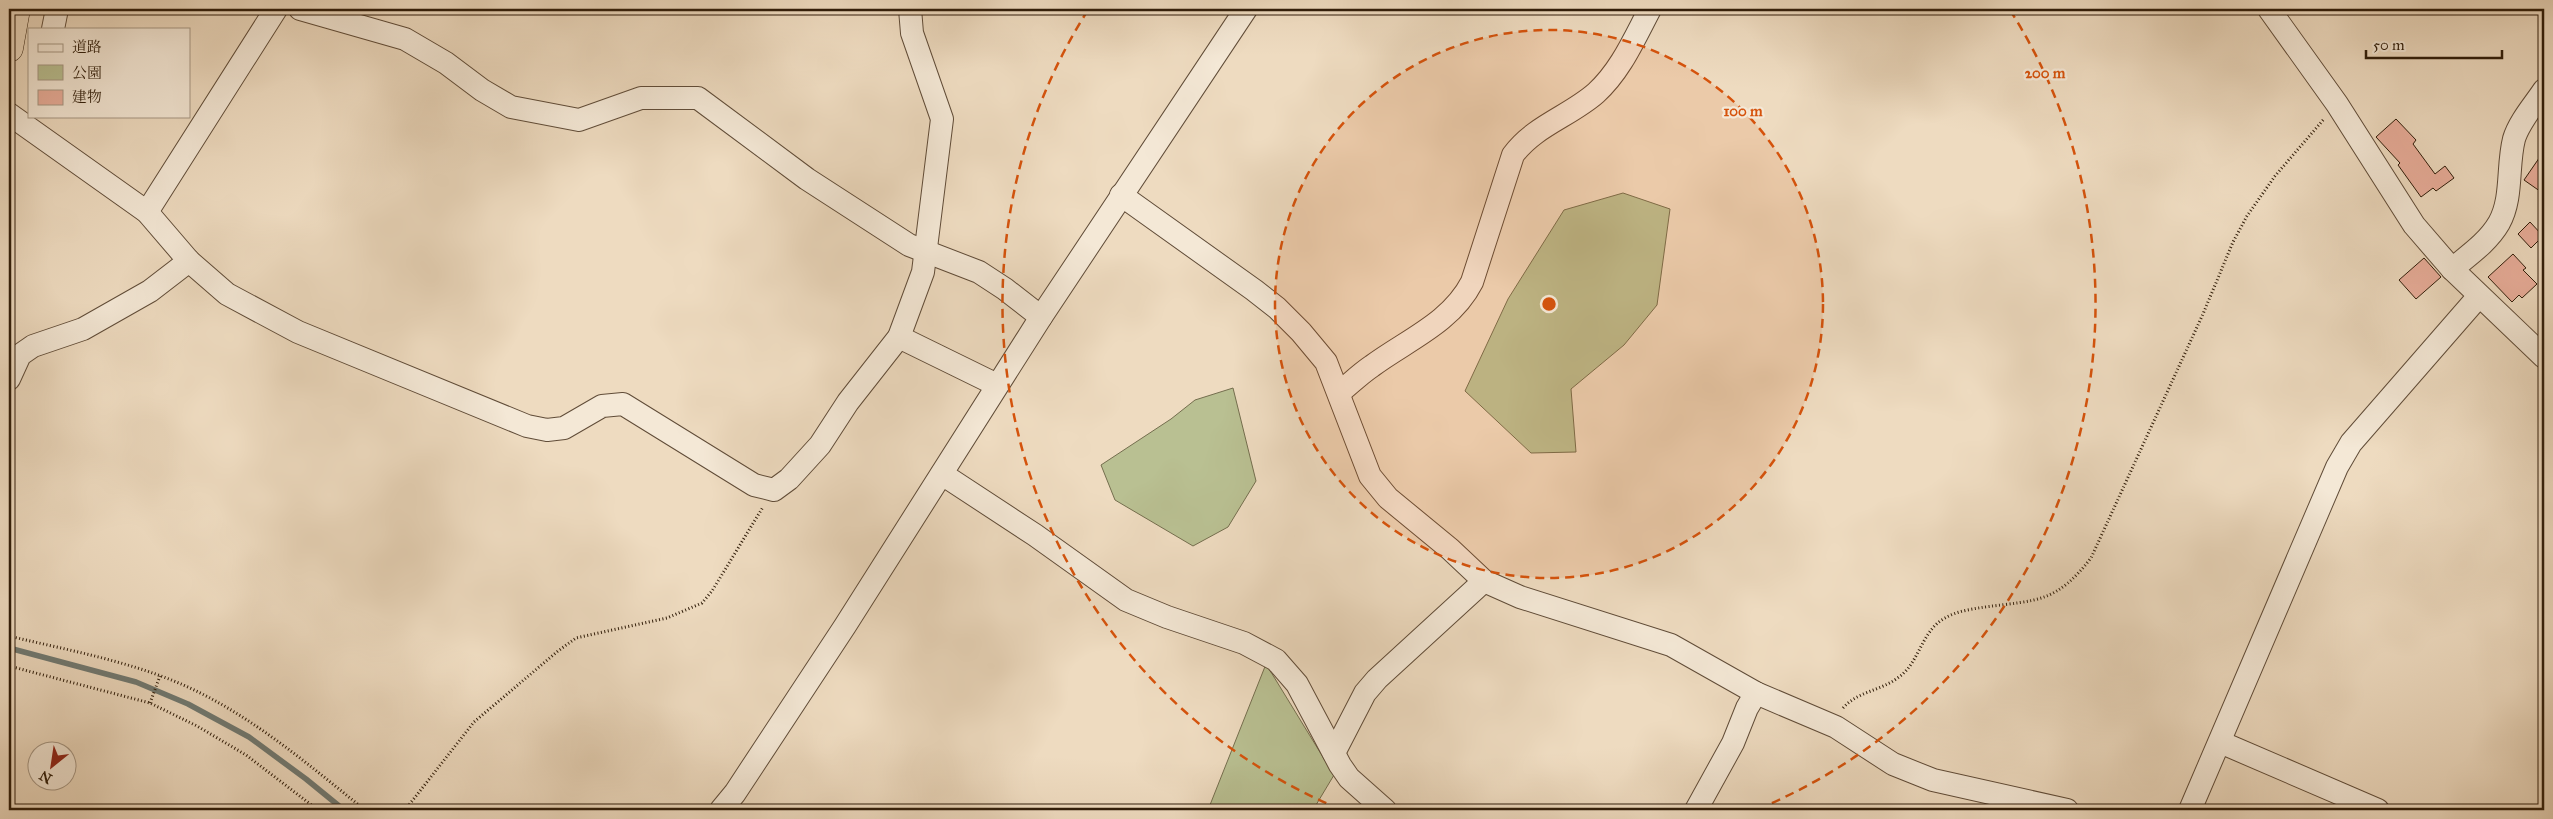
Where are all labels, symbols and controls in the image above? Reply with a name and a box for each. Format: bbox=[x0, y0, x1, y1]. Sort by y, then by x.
legend bbox=[28, 28, 190, 118]
scale bar bbox=[2366, 28, 2502, 60]
text: 50 m bbox=[2373, 36, 2405, 54]
text: 道路 bbox=[72, 38, 102, 56]
text: 公園 bbox=[72, 64, 102, 82]
text: 200 m bbox=[2025, 64, 2066, 82]
text: 建物 bbox=[72, 88, 102, 106]
text: 100 m bbox=[1723, 102, 1763, 120]
centre of rings bbox=[1540, 295, 1558, 313]
north arrow bbox=[28, 742, 78, 792]
text: N bbox=[36, 766, 55, 787]

